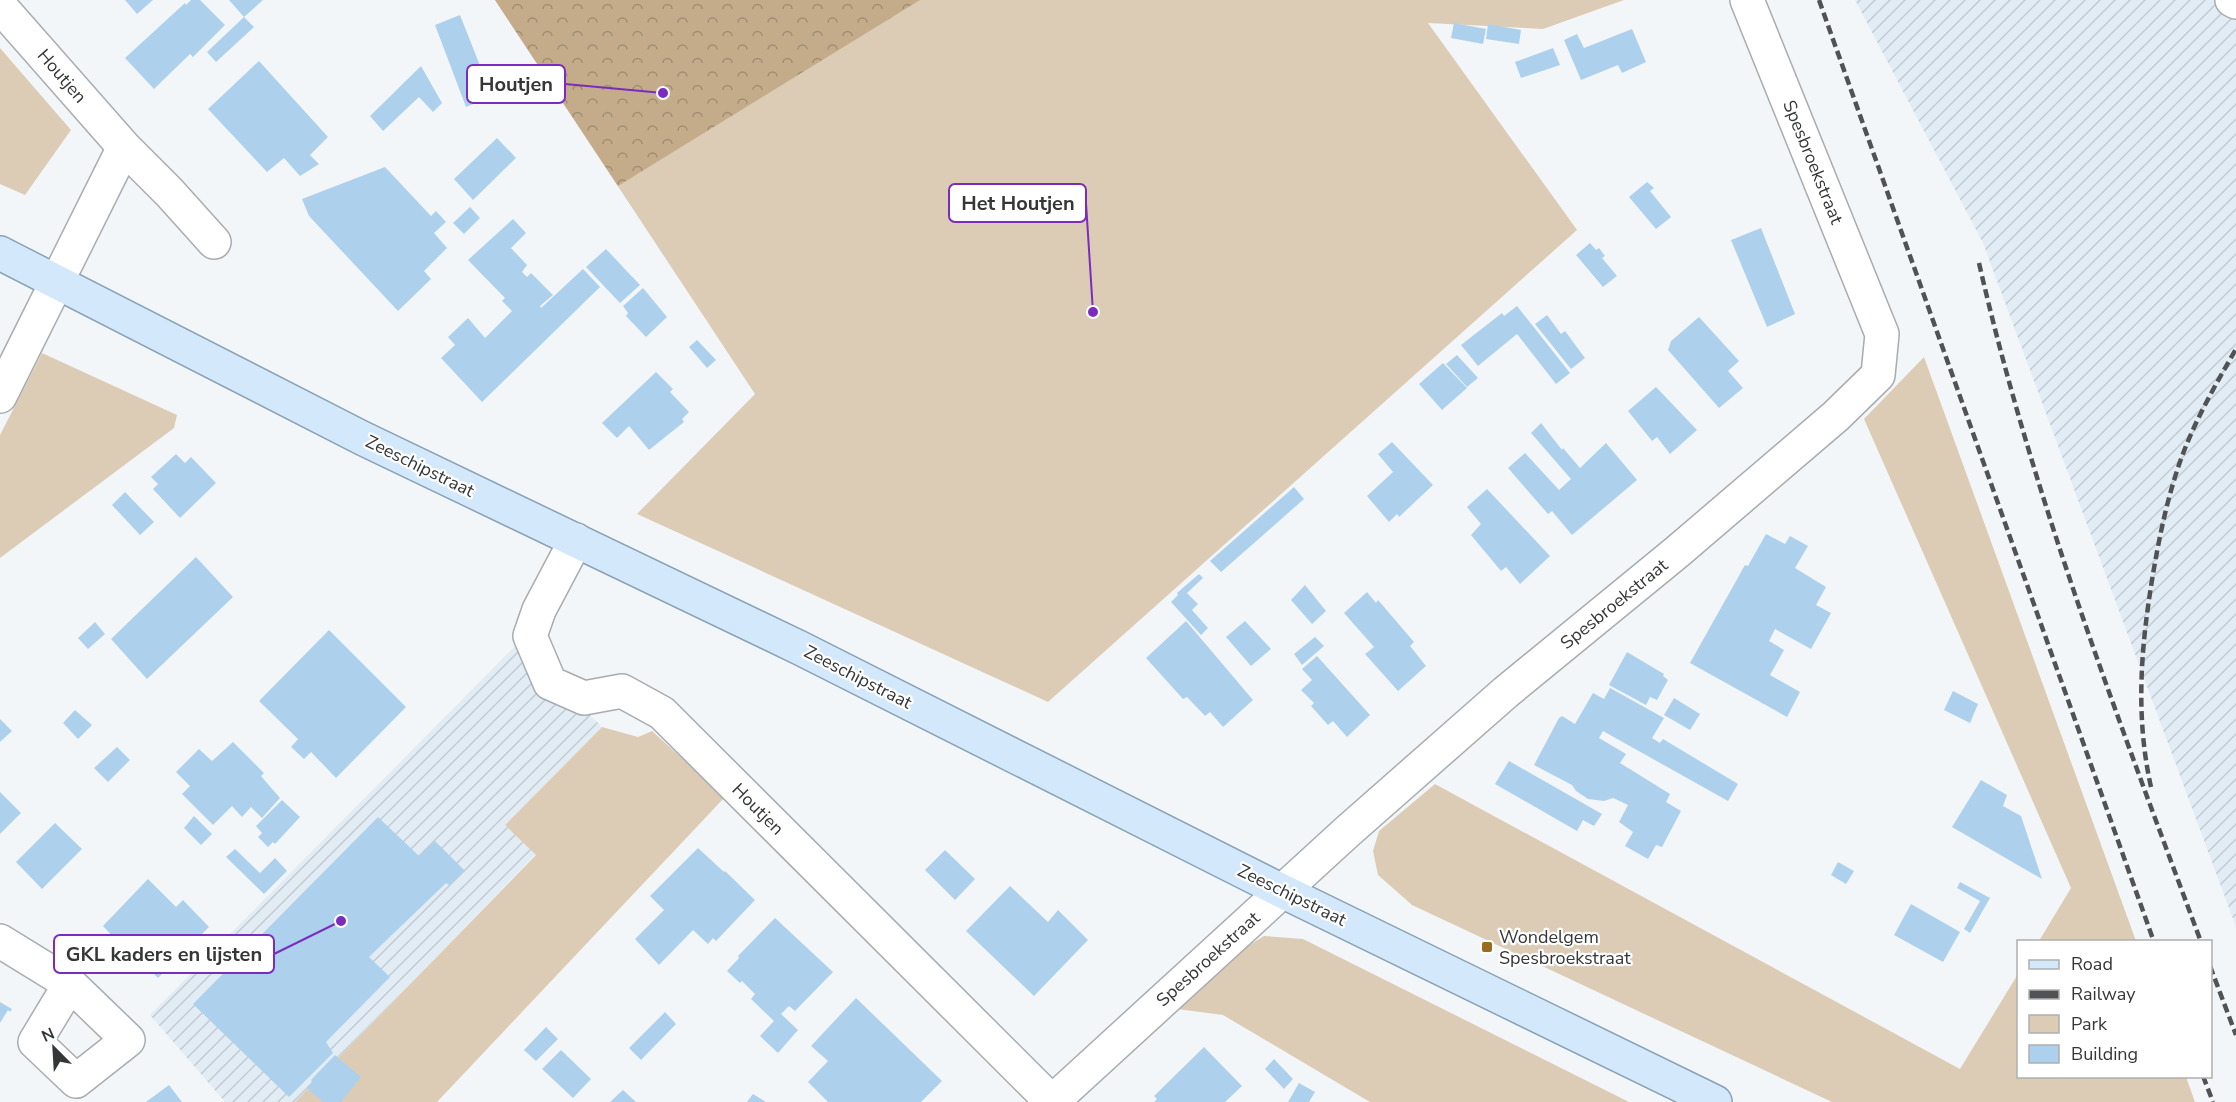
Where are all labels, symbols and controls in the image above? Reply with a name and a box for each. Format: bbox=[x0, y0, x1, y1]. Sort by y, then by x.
street label: Houtjen bbox=[32, 44, 92, 108]
callout: Houtjen bbox=[467, 65, 565, 103]
text: Houtjen bbox=[479, 71, 553, 98]
street label: Spesbroekstraat bbox=[1777, 96, 1849, 228]
callout: Het Houtjen bbox=[949, 184, 1086, 222]
text: Het Houtjen bbox=[961, 190, 1075, 217]
street label: Zeeschipstraat bbox=[362, 429, 479, 503]
street label: Spesbroekstraat bbox=[1555, 553, 1673, 655]
street label: Zeeschipstraat bbox=[800, 640, 917, 715]
street label: Houtjen bbox=[727, 778, 789, 840]
street label: Zeeschipstraat bbox=[1234, 858, 1351, 932]
street label: Spesbroekstraat bbox=[1151, 906, 1265, 1012]
place label: Wondelgem Spesbroekstraat bbox=[1499, 925, 1631, 970]
callout: GKL kaders en lijsten bbox=[54, 935, 274, 973]
marker: Wondelgem Spesbroekstraat bbox=[1480, 940, 1494, 954]
legend bbox=[2017, 940, 2212, 1078]
text: GKL kaders en lijsten bbox=[66, 941, 262, 968]
text: Road bbox=[2071, 952, 2113, 976]
text: Railway bbox=[2071, 982, 2136, 1006]
text: Park bbox=[2071, 1012, 2108, 1036]
north arrow bbox=[24, 1018, 84, 1078]
text: N bbox=[38, 1023, 58, 1048]
text: Building bbox=[2071, 1042, 2138, 1066]

